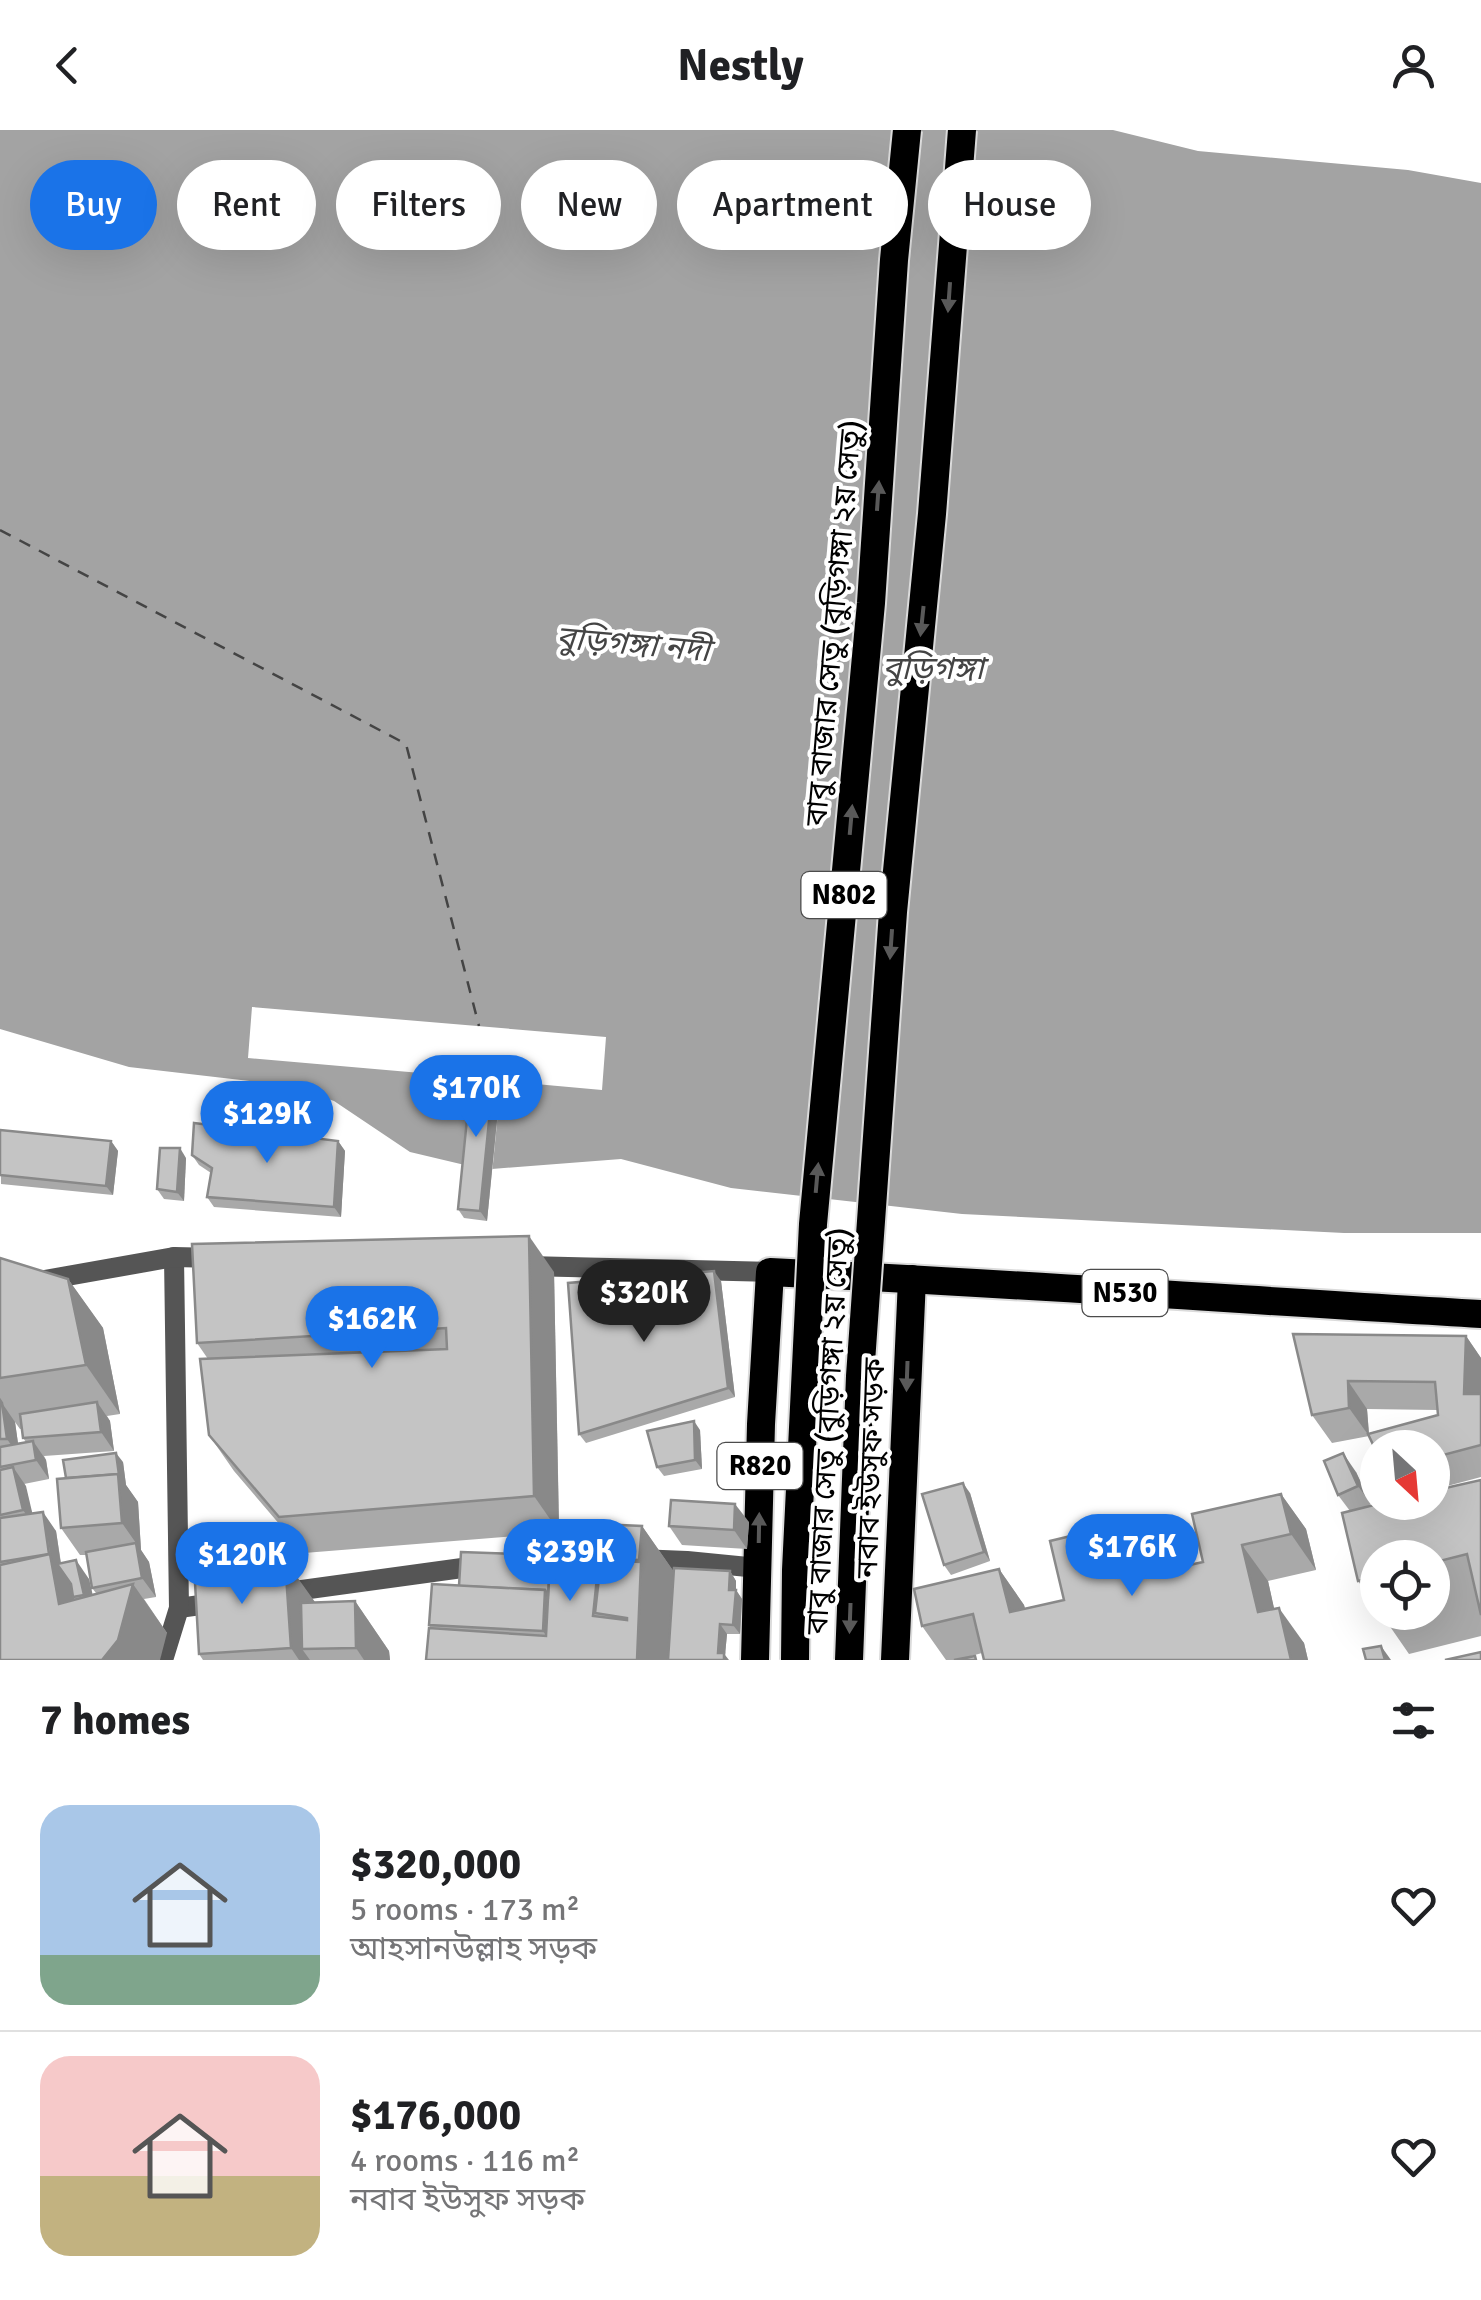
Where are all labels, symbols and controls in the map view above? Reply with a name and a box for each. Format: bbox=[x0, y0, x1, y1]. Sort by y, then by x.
icon: back bbox=[40, 38, 95, 93]
text: Nestly bbox=[677, 38, 804, 93]
icon: person bbox=[1386, 38, 1441, 93]
chip: Buy bbox=[30, 160, 157, 250]
chip: Rent bbox=[177, 160, 316, 250]
chip: Filters bbox=[336, 160, 501, 250]
chip: New bbox=[521, 160, 657, 250]
chip: Apartment bbox=[677, 160, 908, 250]
chip: House bbox=[928, 160, 1091, 250]
one-way arrow bbox=[941, 282, 957, 313]
street label: বাবু বাজার সেতু (বুড়িগঙ্গা ২য় সেতু) bbox=[798, 418, 870, 829]
one-way arrow bbox=[871, 479, 887, 511]
one-way arrow bbox=[913, 605, 929, 637]
water label: বুড়িগঙ্গা নদী bbox=[555, 618, 717, 671]
water label: বুড়িগঙ্গা bbox=[882, 649, 989, 688]
one-way arrow bbox=[843, 803, 859, 835]
road number: N802 bbox=[802, 872, 886, 918]
one-way arrow bbox=[883, 929, 899, 961]
pin: $170K bbox=[406, 1055, 546, 1140]
text: $170K bbox=[432, 1068, 520, 1107]
pin: $129K bbox=[197, 1081, 337, 1166]
text: $129K bbox=[223, 1094, 311, 1133]
one-way arrow bbox=[809, 1162, 825, 1194]
street label: বাবু বাজার সেতু (বুড়িগঙ্গা ২য় সেতু) bbox=[799, 1227, 857, 1636]
pin: $320K bbox=[574, 1260, 714, 1345]
road number: N530 bbox=[1082, 1270, 1168, 1316]
text: $320K bbox=[600, 1273, 688, 1312]
pin: $162K bbox=[302, 1286, 442, 1371]
text: $162K bbox=[328, 1299, 416, 1338]
street label: নবাব ইউসুফ সড়ক bbox=[849, 1356, 893, 1580]
one-way arrow bbox=[899, 1361, 915, 1393]
north arrow bbox=[1360, 1430, 1450, 1520]
map controls bbox=[1360, 1430, 1450, 1630]
road number: R820 bbox=[718, 1443, 802, 1489]
one-way arrow bbox=[751, 1511, 767, 1543]
pin: $176K bbox=[1062, 1514, 1202, 1599]
pin: $239K bbox=[500, 1519, 640, 1604]
pin: $120K bbox=[172, 1522, 312, 1607]
text: $176K bbox=[1088, 1527, 1176, 1566]
text: $239K bbox=[526, 1532, 614, 1571]
text: $120K bbox=[198, 1535, 286, 1574]
button: locate bbox=[1360, 1540, 1450, 1630]
one-way arrow bbox=[842, 1603, 858, 1635]
icon: filters bbox=[1386, 1693, 1441, 1748]
text: 7 homes bbox=[40, 1695, 190, 1746]
text: $320,000 bbox=[350, 1839, 521, 1890]
icon: home bbox=[120, 1845, 240, 1965]
icon: heart bbox=[1386, 1878, 1441, 1933]
text: 5 rooms · 173 m² bbox=[350, 1890, 580, 1929]
text: আহসানউল্লাহ সড়ক bbox=[350, 1929, 597, 1968]
text: $176,000 bbox=[350, 2090, 521, 2141]
icon: home bbox=[120, 2096, 240, 2216]
icon: heart bbox=[1386, 2129, 1441, 2184]
text: 4 rooms · 116 m² bbox=[350, 2141, 580, 2180]
text: নবাব ইউসুফ সড়ক bbox=[350, 2180, 585, 2219]

